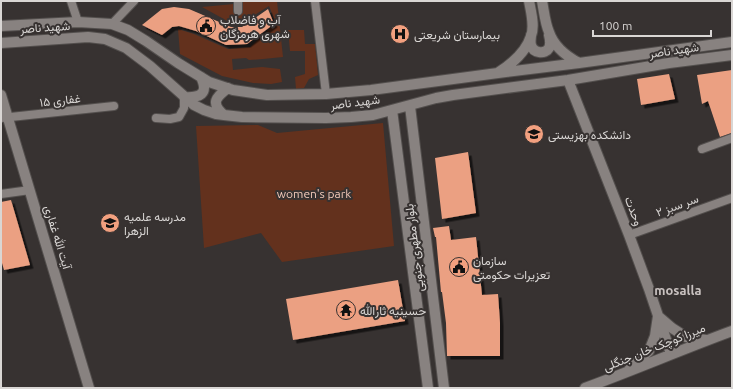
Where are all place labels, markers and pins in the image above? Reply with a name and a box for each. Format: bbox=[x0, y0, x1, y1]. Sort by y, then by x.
place label: آب و فاضلاب شهری هرمزگان bbox=[220, 13, 290, 42]
public building icon: آب و فاضلاب شهری هرمزگان bbox=[195, 15, 217, 37]
hospital icon: بیمارستان شریعتی bbox=[389, 23, 411, 45]
place label: بیمارستان شریعتی bbox=[414, 28, 500, 43]
school or university icon: دانشکده بهزیستی bbox=[523, 123, 545, 145]
place label: دانشکده بهزیستی bbox=[548, 128, 631, 143]
place label: مدرسه علمیه الزهرا bbox=[124, 210, 186, 239]
school or university icon: مدرسه علمیه الزهرا bbox=[99, 212, 121, 234]
place label: سازمان تعزیرات حکومتی bbox=[473, 254, 550, 283]
public building icon: سازمان تعزیرات حکومتی bbox=[448, 256, 470, 278]
temple icon: حسینیه ثارالله bbox=[335, 299, 357, 321]
place label: حسینیه ثارالله bbox=[360, 304, 426, 319]

